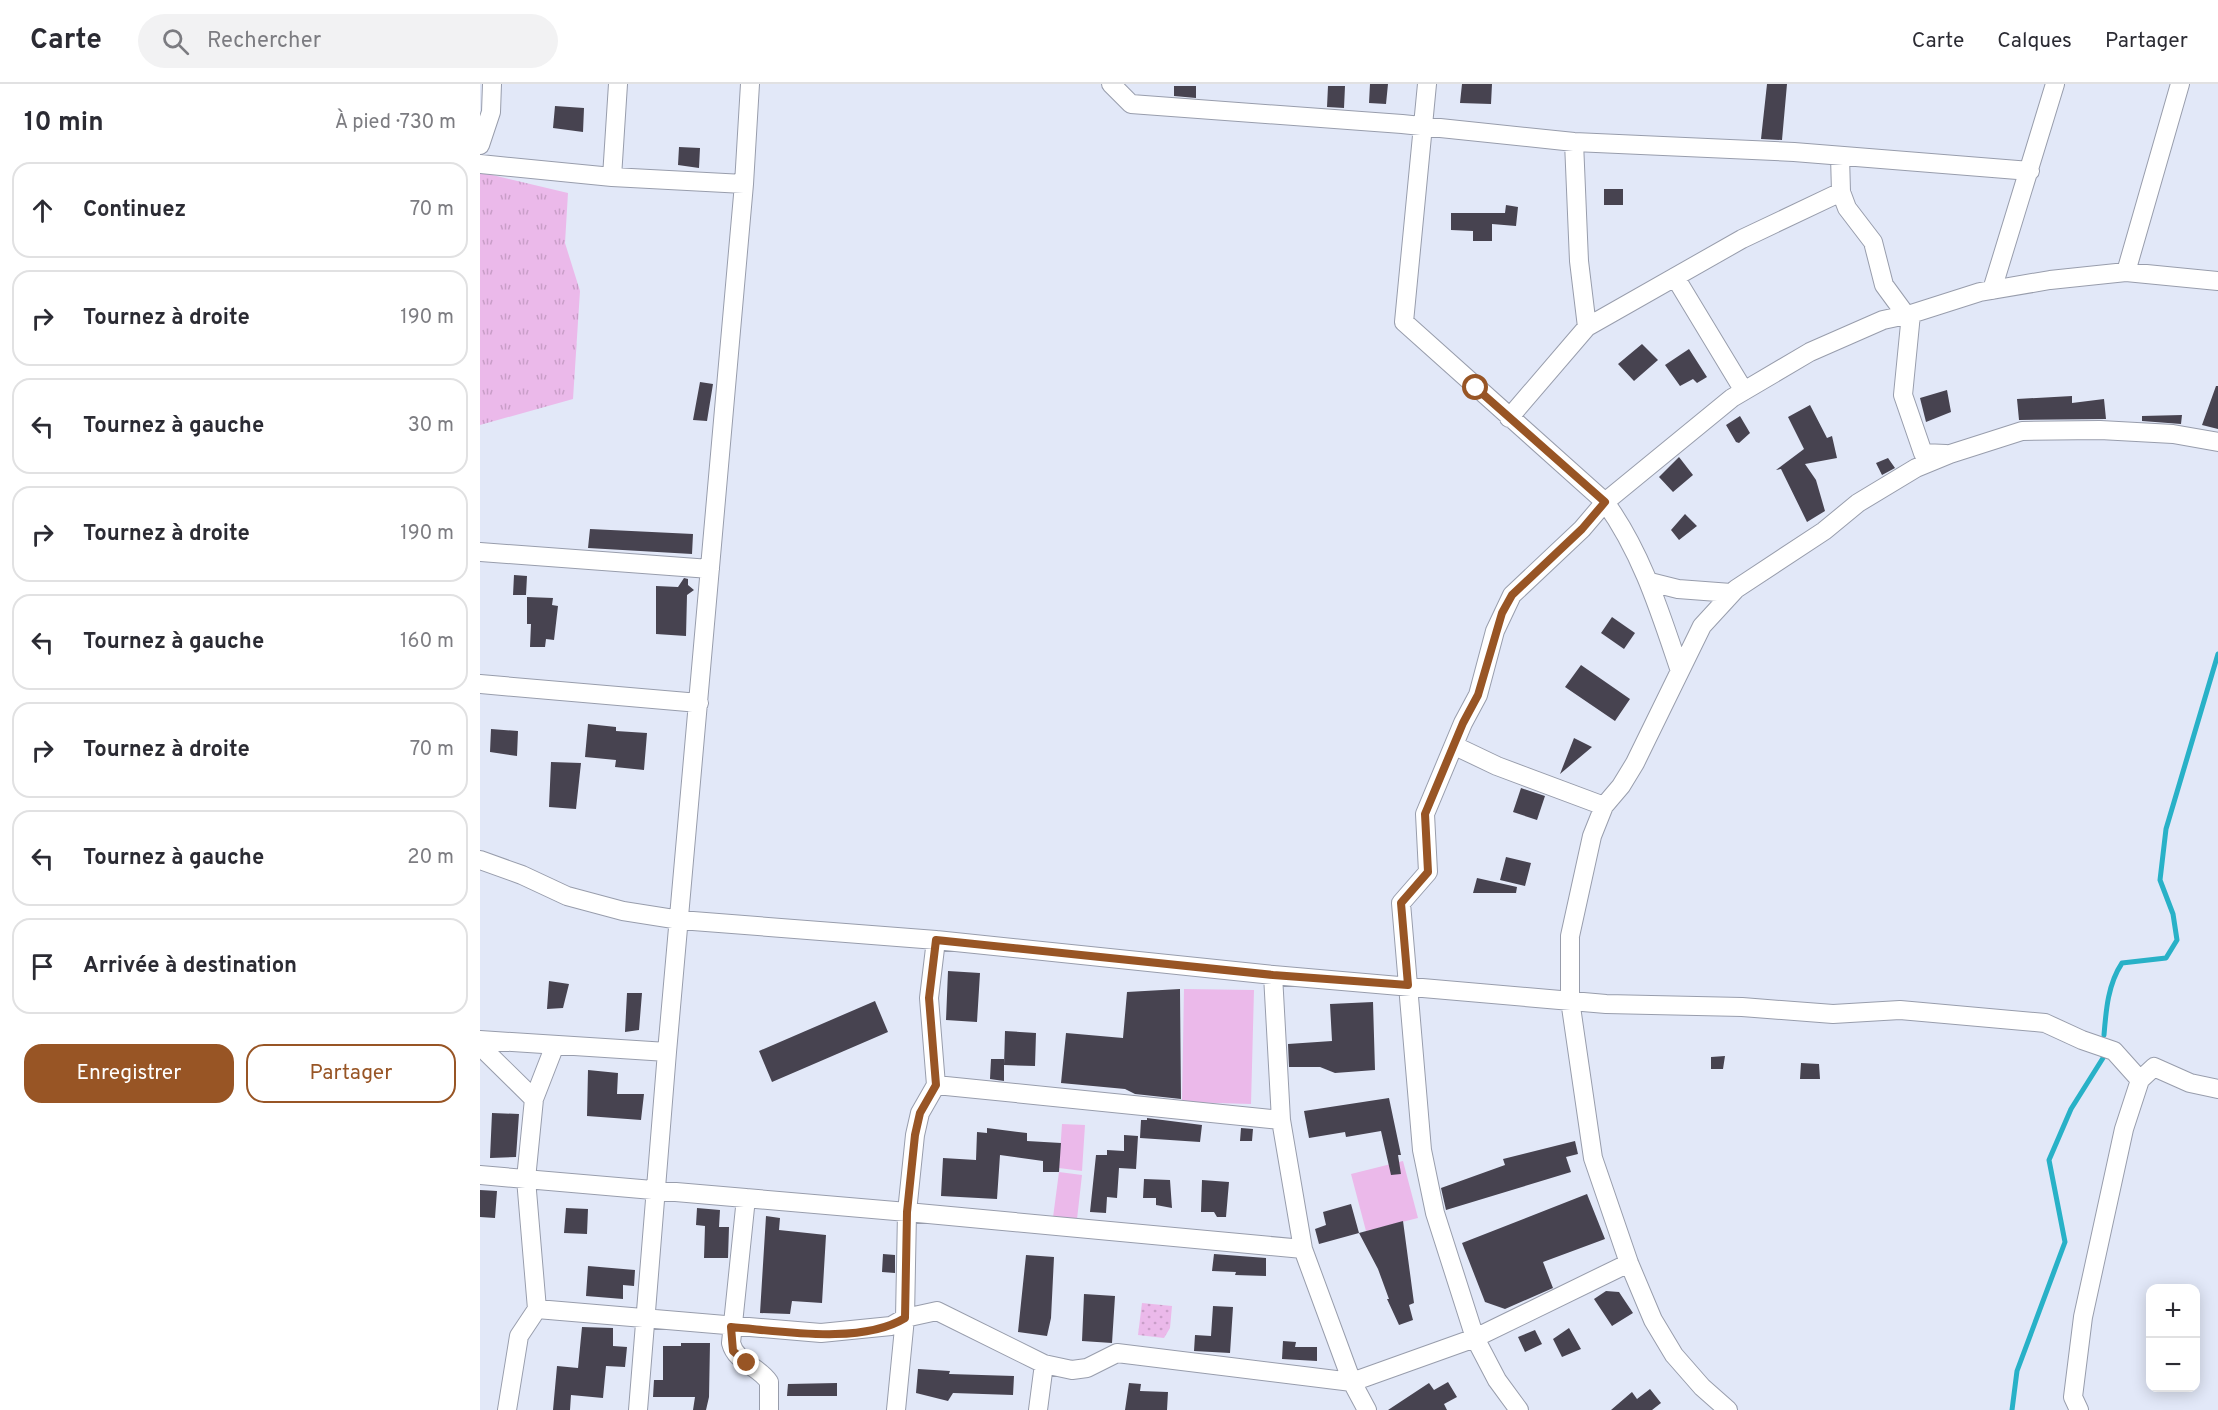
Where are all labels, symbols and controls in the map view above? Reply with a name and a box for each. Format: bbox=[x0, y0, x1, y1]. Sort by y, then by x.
search box bbox=[138, 14, 558, 68]
text: Carte bbox=[30, 23, 102, 59]
icon: search bbox=[159, 25, 192, 58]
text: Rechercher bbox=[207, 28, 321, 55]
text: Carte bbox=[1912, 28, 1964, 55]
text: Calques bbox=[1997, 28, 2072, 55]
text: Partager bbox=[2105, 28, 2188, 55]
text: 10 min bbox=[24, 107, 104, 140]
text: À pied · 730 m bbox=[335, 110, 456, 136]
icon: ahead bbox=[26, 194, 59, 227]
text: Continuez bbox=[83, 197, 186, 224]
text: 70 m bbox=[410, 197, 454, 223]
icon: right bbox=[26, 302, 59, 335]
text: Tournez à droite bbox=[83, 305, 250, 332]
text: 190 m bbox=[400, 305, 454, 331]
route start bbox=[1462, 374, 1488, 400]
icon: left bbox=[26, 410, 59, 443]
text: Tournez à gauche bbox=[83, 413, 264, 440]
text: 30 m bbox=[408, 413, 454, 439]
icon: right bbox=[26, 518, 59, 551]
text: Tournez à droite bbox=[83, 521, 250, 548]
text: 190 m bbox=[400, 521, 454, 547]
icon: left bbox=[26, 626, 59, 659]
text: Tournez à gauche bbox=[83, 629, 264, 656]
text: 160 m bbox=[400, 629, 454, 655]
icon: right bbox=[26, 734, 59, 767]
text: Tournez à droite bbox=[83, 737, 250, 764]
text: 70 m bbox=[410, 737, 454, 763]
icon: left bbox=[26, 842, 59, 875]
text: Tournez à gauche bbox=[83, 845, 264, 872]
text: 20 m bbox=[407, 845, 454, 871]
icon: arrive bbox=[26, 950, 59, 983]
text: Arrivée à destination bbox=[83, 953, 297, 980]
button: Enregistrer bbox=[24, 1044, 234, 1103]
button: Partager bbox=[246, 1044, 456, 1103]
map controls bbox=[2146, 1284, 2200, 1392]
button: + bbox=[2146, 1284, 2200, 1338]
button: − bbox=[2146, 1338, 2200, 1392]
route end bbox=[733, 1349, 759, 1375]

